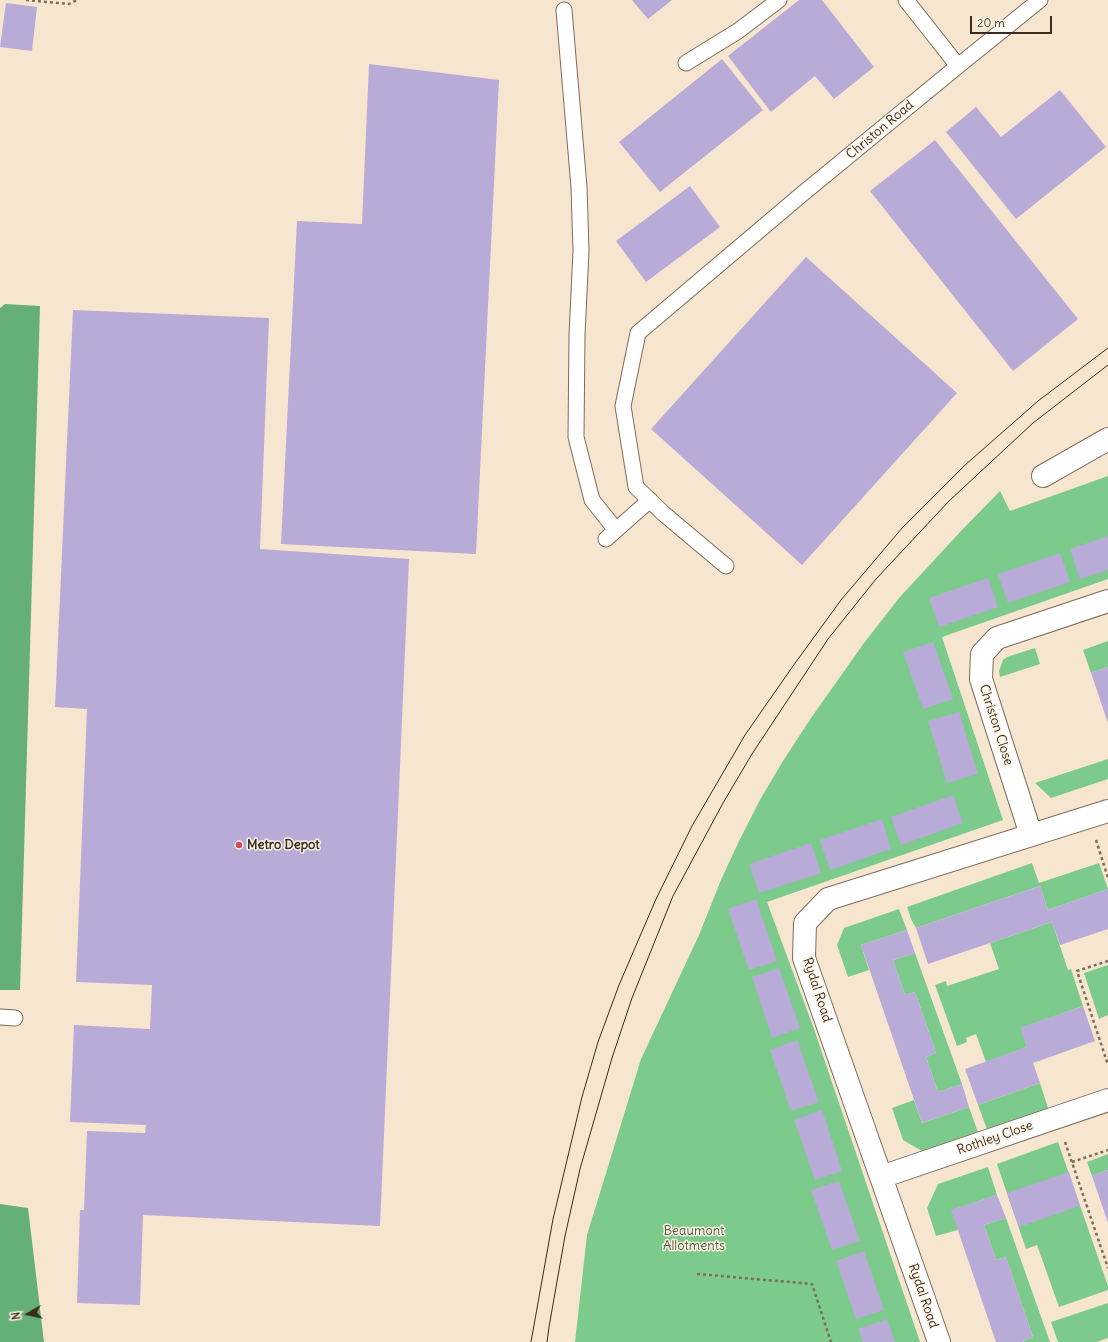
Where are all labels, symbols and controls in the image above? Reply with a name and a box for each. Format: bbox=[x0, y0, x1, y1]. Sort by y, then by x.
scale bar bbox=[972, 8, 1054, 34]
text: 20 m bbox=[977, 15, 1005, 30]
street label: Christon Road bbox=[843, 97, 917, 163]
street label: Christon Close bbox=[976, 683, 1016, 767]
place label: Metro Depot bbox=[247, 837, 320, 853]
marker: Metro Depot bbox=[234, 840, 244, 850]
street label: Rydal Road bbox=[799, 956, 835, 1024]
street label: Rothley Close bbox=[955, 1118, 1035, 1158]
park label: Beaumont Allotments bbox=[663, 1223, 725, 1254]
street label: Rydal Road bbox=[905, 1262, 941, 1330]
north arrow bbox=[8, 1294, 48, 1334]
text: N bbox=[9, 1311, 24, 1321]

